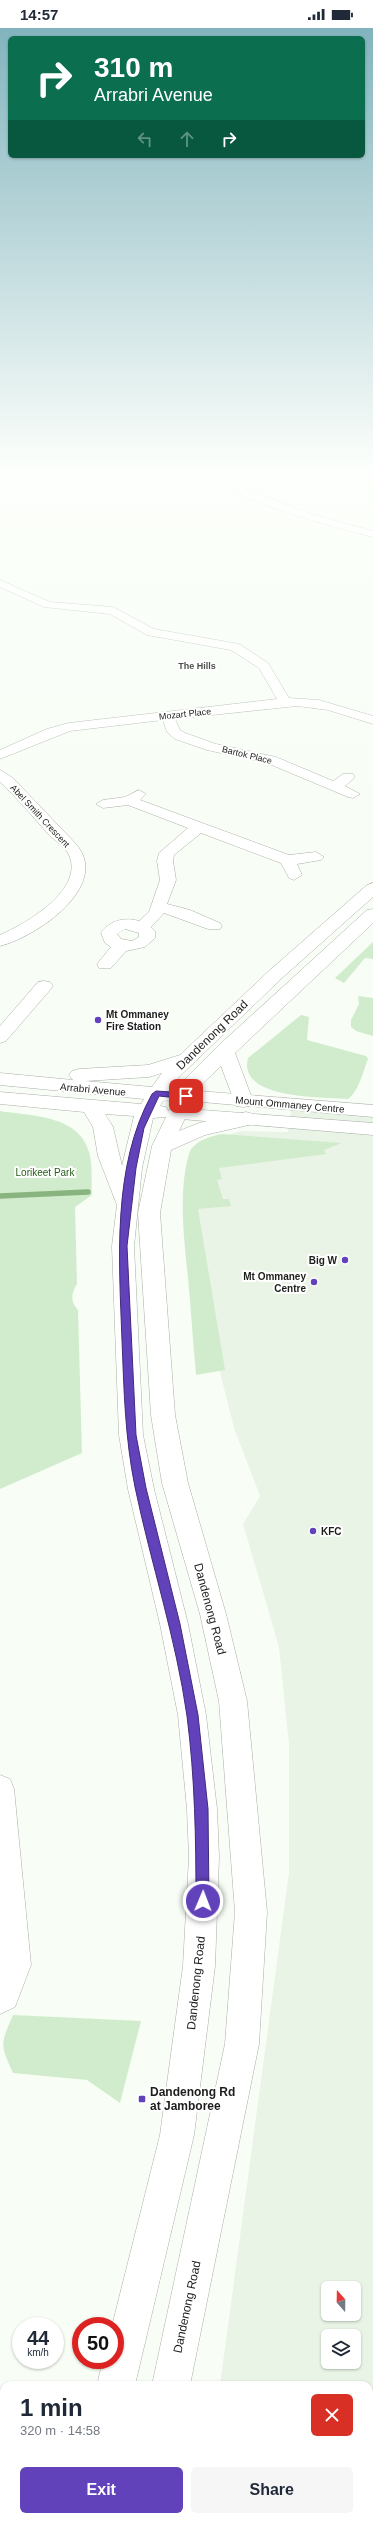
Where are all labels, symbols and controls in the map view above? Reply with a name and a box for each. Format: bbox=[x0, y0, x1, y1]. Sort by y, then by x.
text: 14:57 bbox=[20, 6, 58, 23]
icon: right bbox=[28, 52, 80, 104]
text: 310 m bbox=[94, 52, 173, 83]
text: Arrabri Avenue bbox=[94, 85, 213, 105]
icon: left bbox=[134, 128, 156, 150]
icon: ahead bbox=[176, 128, 198, 150]
icon: right bbox=[218, 128, 240, 150]
district label: The Hills bbox=[178, 661, 216, 671]
street label: Mozart Place bbox=[158, 706, 212, 722]
street label: Bartok Place bbox=[221, 744, 273, 766]
street label: Abel Smith Crescent bbox=[8, 783, 72, 850]
street label: Dandenong Road bbox=[173, 997, 251, 1073]
place label: Mt Ommaney Fire Station bbox=[106, 1009, 169, 1032]
marker: Mt Ommaney Fire Station bbox=[93, 1015, 103, 1025]
pin bbox=[169, 1079, 203, 1113]
street label: Arrabri Avenue bbox=[60, 1081, 127, 1098]
icon: arrive bbox=[175, 1085, 197, 1107]
street label: Mount Ommaney Centre bbox=[235, 1094, 345, 1115]
park label: Lorikeet Park bbox=[16, 1167, 75, 1178]
place label: Big W bbox=[309, 1255, 338, 1266]
marker: Big W bbox=[340, 1255, 350, 1265]
place label: Mt Ommaney Centre bbox=[243, 1271, 306, 1294]
marker: Mt Ommaney Centre bbox=[309, 1277, 319, 1287]
marker: KFC bbox=[308, 1526, 318, 1536]
place label: KFC bbox=[321, 1526, 342, 1537]
street label: Dandenong Road bbox=[191, 1562, 229, 1656]
position arrow bbox=[182, 1880, 224, 1922]
street label: Dandenong Road bbox=[184, 1935, 208, 2031]
place label: Dandenong Rd at Jamboree bbox=[150, 2085, 235, 2113]
marker: Dandenong Rd at Jamboree bbox=[137, 2094, 147, 2104]
street label: Dandenong Road bbox=[170, 2260, 204, 2354]
north arrow bbox=[321, 2281, 361, 2321]
map controls bbox=[321, 2281, 361, 2369]
speed limit sign: 50 bbox=[72, 2317, 124, 2369]
text: 44 bbox=[27, 2327, 49, 2349]
button: layers bbox=[321, 2329, 361, 2369]
text: km/h bbox=[27, 2347, 49, 2358]
text: 1 min bbox=[20, 2394, 83, 2421]
button: close bbox=[311, 2394, 353, 2436]
text: 320 m · 14:58 bbox=[20, 2423, 100, 2438]
button: Exit bbox=[20, 2467, 183, 2513]
button: Share bbox=[191, 2467, 353, 2513]

